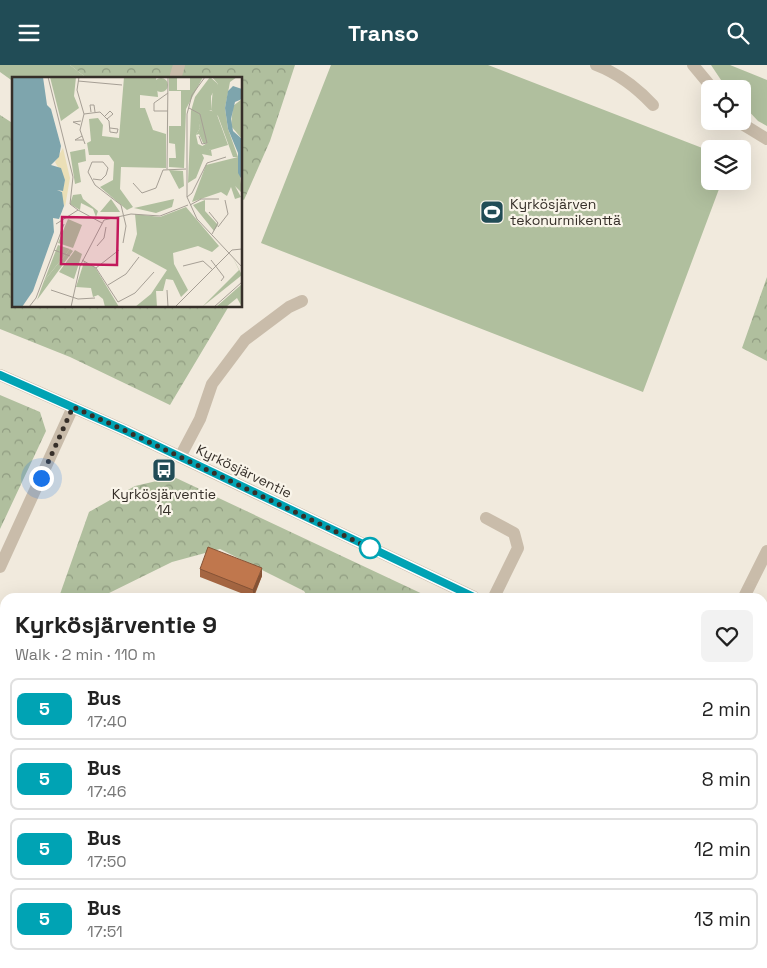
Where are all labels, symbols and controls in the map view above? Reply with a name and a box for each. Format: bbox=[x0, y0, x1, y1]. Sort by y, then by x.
icon: menu bbox=[15, 19, 43, 47]
text: Transo bbox=[348, 19, 419, 47]
icon: search bbox=[724, 19, 752, 47]
inset map bbox=[12, 77, 242, 307]
map controls bbox=[701, 80, 751, 190]
button: locate bbox=[701, 80, 751, 130]
button: layers bbox=[701, 140, 751, 190]
place label: Kyrkösjärven tekonurmikenttä bbox=[510, 195, 621, 229]
sports icon: Kyrkösjärven tekonurmikenttä bbox=[479, 199, 505, 225]
street label: Kyrkösjärventie bbox=[193, 440, 295, 502]
bus stop icon: Kyrkösjärventie 14 bbox=[151, 457, 177, 483]
your location bbox=[29, 466, 54, 491]
place label: Kyrkösjärventie 14 bbox=[112, 485, 216, 519]
unlabelled marker bbox=[359, 537, 381, 559]
text: Kyrkösjärventie 9 bbox=[15, 609, 217, 640]
button: heart bbox=[701, 610, 753, 662]
text: Walk · 2 min · 110 m bbox=[15, 644, 156, 665]
text: Bus bbox=[87, 686, 121, 711]
text: 5 bbox=[39, 697, 50, 720]
text: 2 min bbox=[702, 697, 751, 722]
text: 17:40 bbox=[87, 711, 127, 732]
text: Bus bbox=[87, 756, 121, 781]
text: 5 bbox=[39, 767, 50, 790]
text: 8 min bbox=[702, 767, 751, 792]
text: 17:46 bbox=[87, 781, 127, 802]
text: Bus bbox=[87, 826, 121, 851]
text: 5 bbox=[39, 837, 50, 860]
text: 12 min bbox=[694, 837, 751, 862]
text: 17:50 bbox=[87, 851, 127, 872]
text: Bus bbox=[87, 896, 121, 921]
text: 5 bbox=[39, 907, 50, 930]
text: 13 min bbox=[694, 907, 751, 932]
text: 17:51 bbox=[87, 921, 123, 942]

